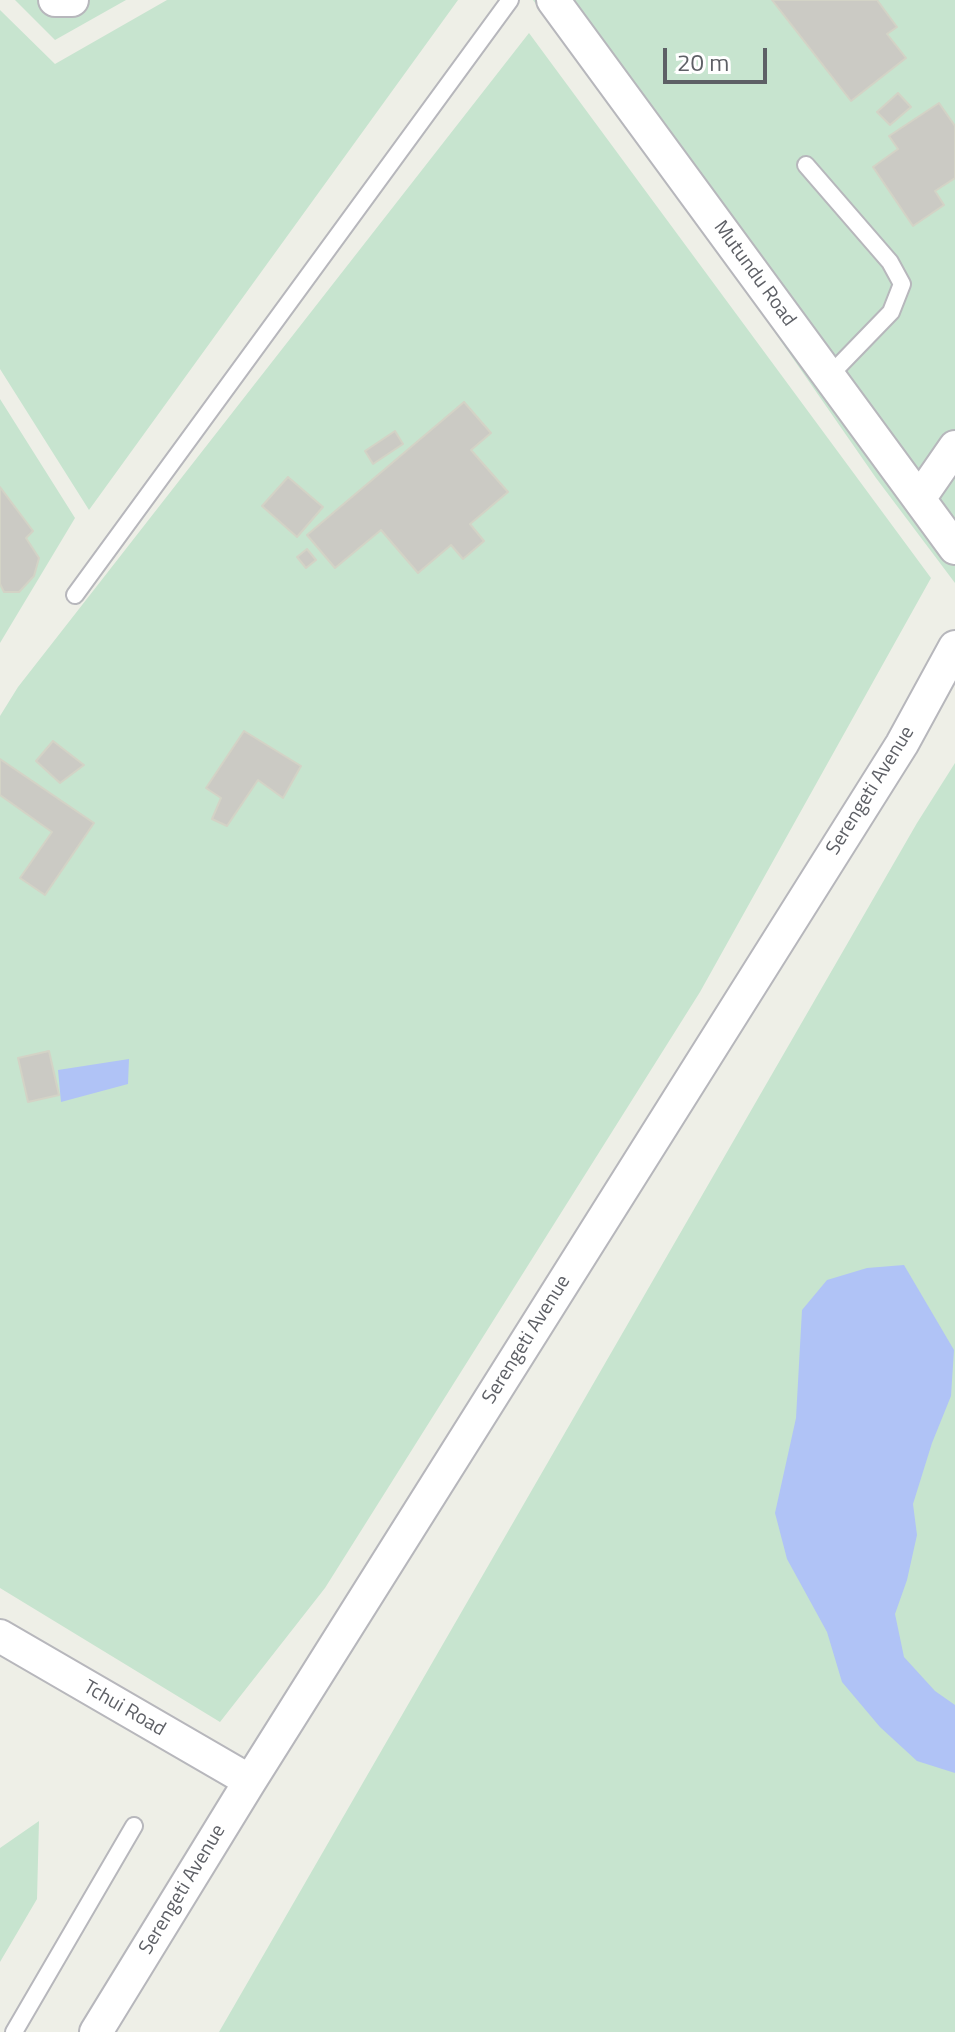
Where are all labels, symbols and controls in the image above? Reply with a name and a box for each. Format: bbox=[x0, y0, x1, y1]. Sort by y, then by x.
scale bar bbox=[667, 32, 771, 82]
text: 20 m bbox=[677, 44, 729, 80]
street label: Mutundu Road bbox=[708, 217, 800, 331]
street label: Serengeti Avenue bbox=[822, 722, 920, 860]
street label: Serengeti Avenue bbox=[478, 1271, 576, 1409]
street label: Tchui Road bbox=[79, 1676, 169, 1742]
street label: Serengeti Avenue bbox=[135, 1821, 231, 1959]

